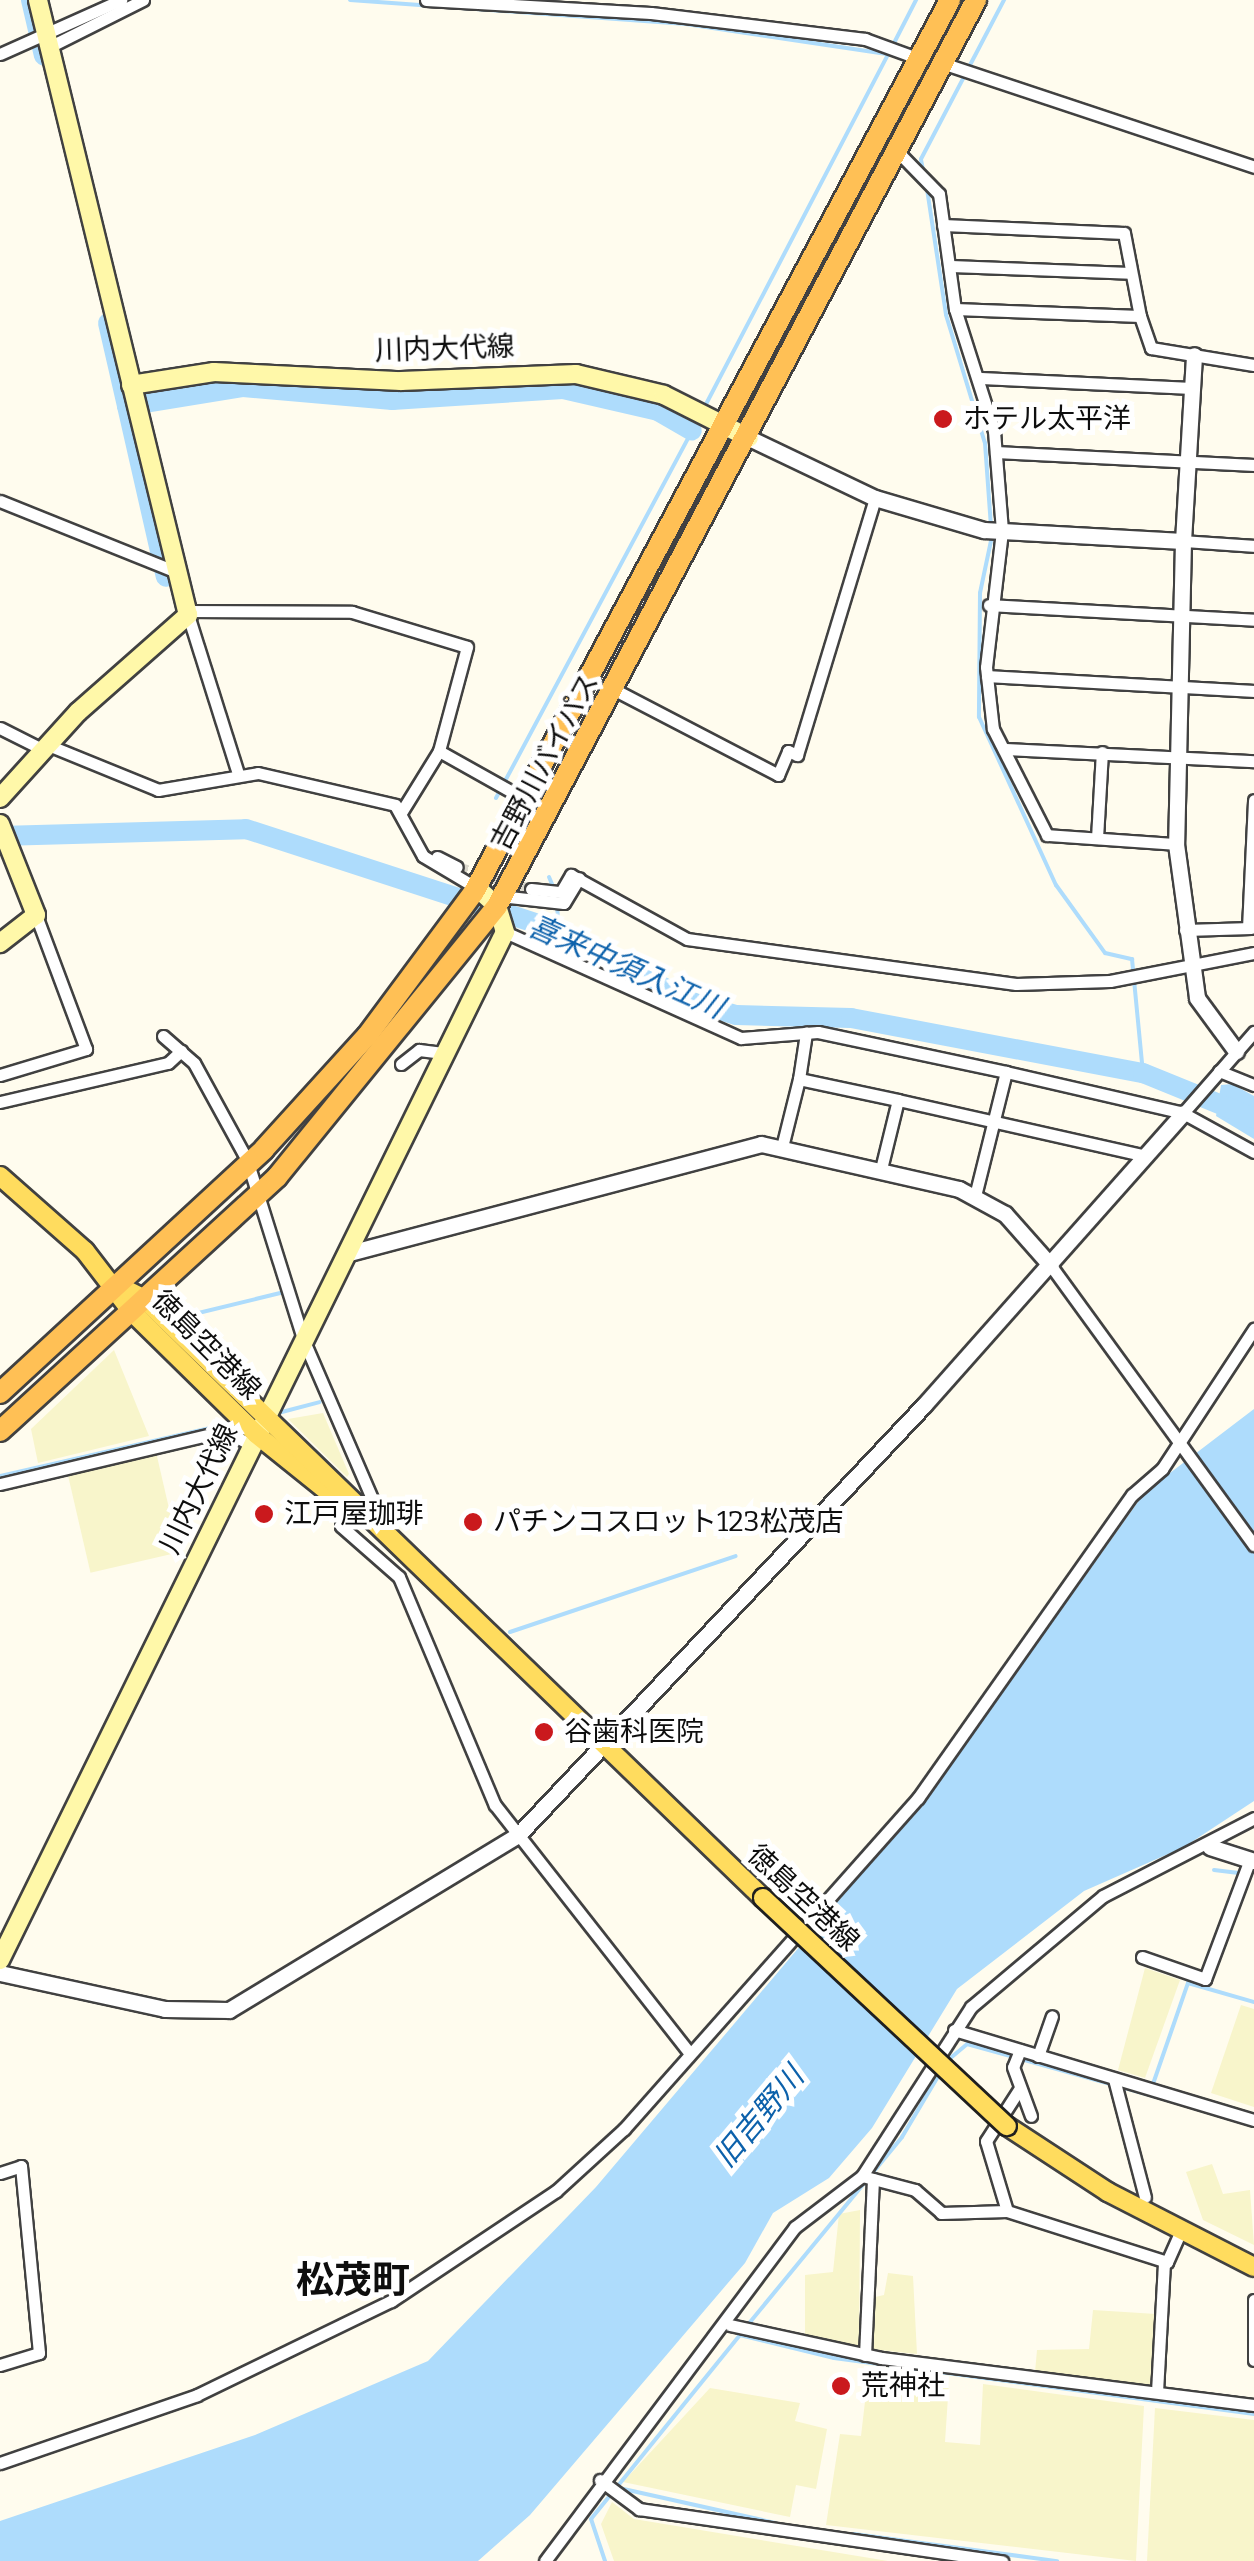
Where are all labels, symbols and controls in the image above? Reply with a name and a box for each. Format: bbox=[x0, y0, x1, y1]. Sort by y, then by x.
street label: 川内大代線 bbox=[374, 330, 516, 368]
place label: ホテル太平洋 bbox=[963, 402, 1131, 436]
marker: ホテル太平洋 bbox=[932, 408, 954, 430]
street label: 吉野川バイパス bbox=[484, 668, 606, 856]
water label: 喜来中須入江川 bbox=[523, 908, 729, 1026]
street label: 徳島空港線 bbox=[145, 1284, 267, 1406]
street label: 川内大代線 bbox=[153, 1419, 245, 1559]
place label: 江戸屋珈琲 bbox=[284, 1497, 424, 1531]
marker: 江戸屋珈琲 bbox=[253, 1503, 275, 1525]
place label: パチンコスロット123松茂店 bbox=[493, 1505, 844, 1539]
marker: パチンコスロット123松茂店 bbox=[462, 1511, 484, 1533]
place label: 谷歯科医院 bbox=[564, 1715, 704, 1749]
marker: 谷歯科医院 bbox=[533, 1721, 555, 1743]
street label: 徳島空港線 bbox=[740, 1838, 866, 1958]
water label: 旧吉野川 bbox=[707, 2059, 811, 2175]
district label: 松茂町 bbox=[296, 2258, 410, 2304]
place label: 荒神社 bbox=[861, 2369, 945, 2403]
marker: 荒神社 bbox=[830, 2375, 852, 2397]

